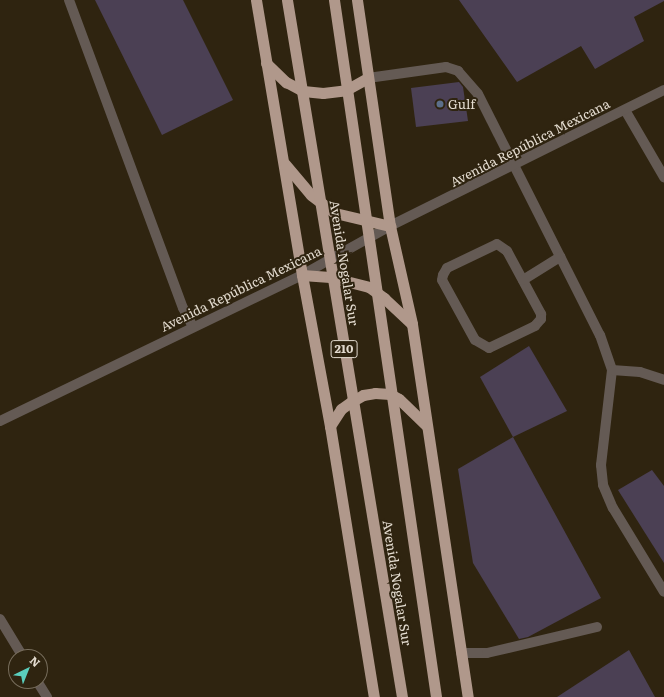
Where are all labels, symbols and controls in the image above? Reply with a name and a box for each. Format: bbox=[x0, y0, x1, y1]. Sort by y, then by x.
place label: Gulf bbox=[448, 96, 475, 112]
street label: Avenida República Mexicana bbox=[448, 96, 612, 190]
marker: Gulf bbox=[435, 99, 445, 109]
street label: Avenida Nogalar Sur bbox=[326, 199, 362, 327]
street label: Avenida República Mexicana bbox=[158, 243, 324, 335]
road number: 210 bbox=[330, 339, 358, 359]
street label: Avenida Nogalar Sur bbox=[379, 519, 415, 647]
north arrow bbox=[8, 649, 48, 689]
text: N bbox=[27, 652, 44, 670]

